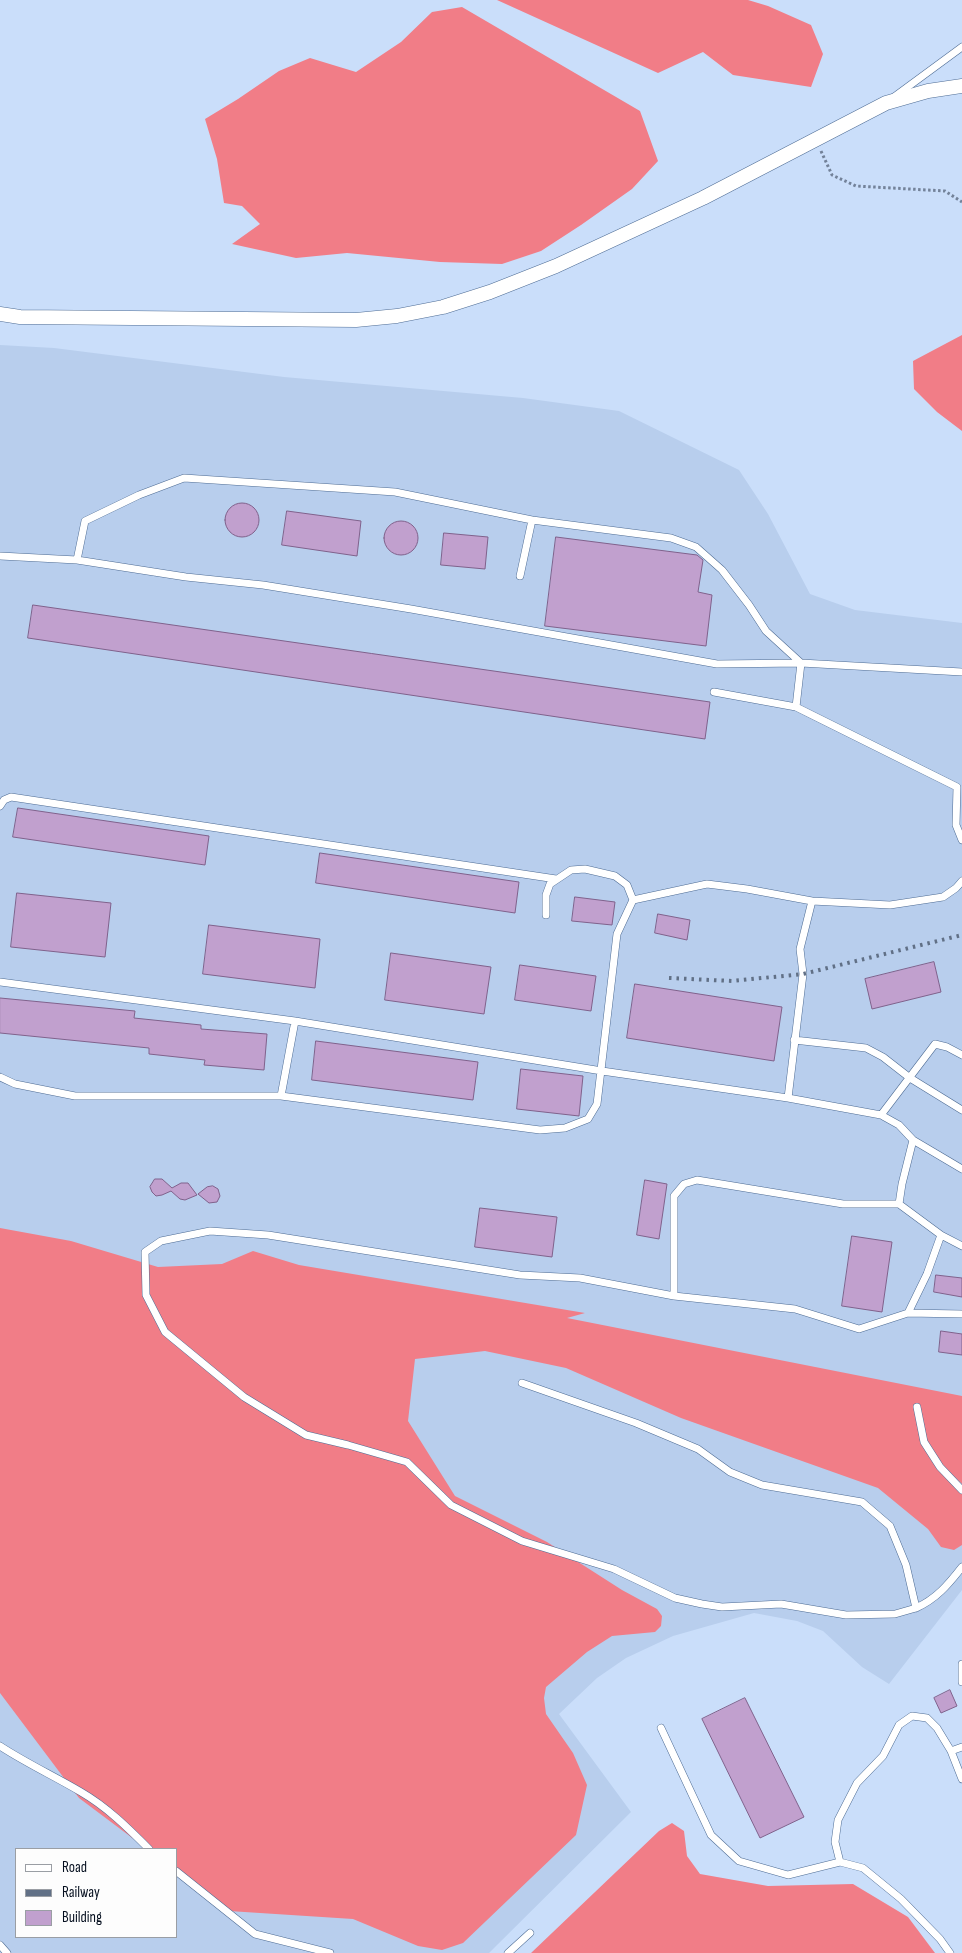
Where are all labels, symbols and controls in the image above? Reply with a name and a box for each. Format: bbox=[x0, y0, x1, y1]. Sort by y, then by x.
legend bbox=[15, 1848, 178, 1938]
text: Road bbox=[62, 1858, 87, 1877]
text: Railway bbox=[62, 1883, 100, 1902]
text: Building bbox=[62, 1908, 102, 1927]

